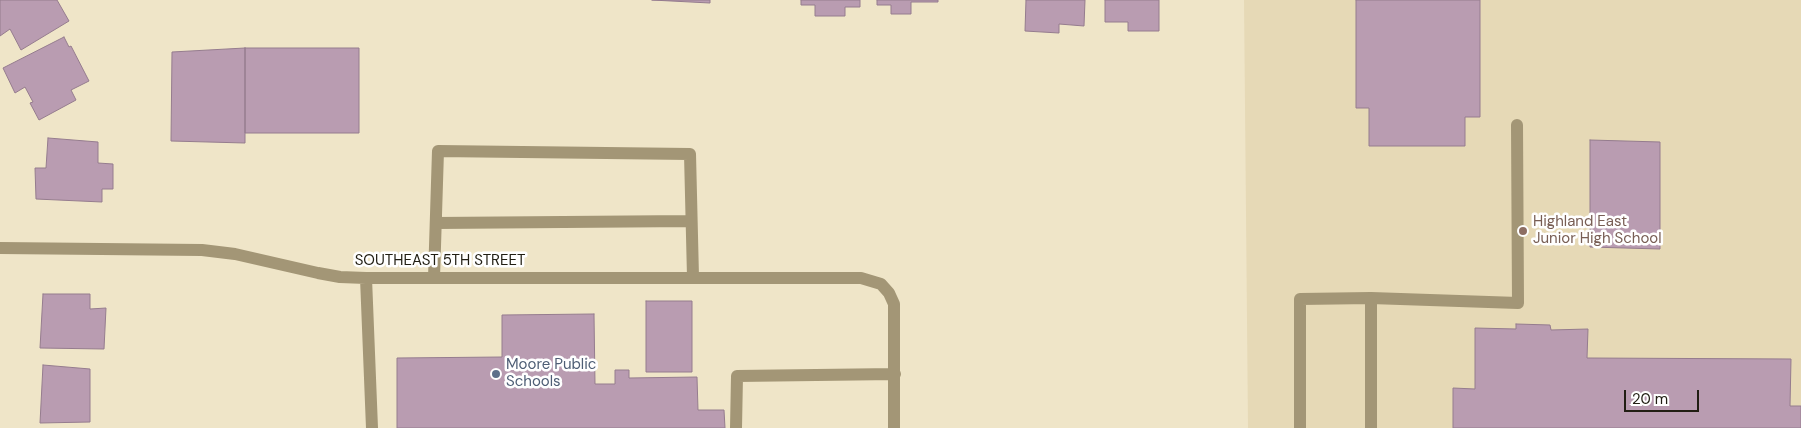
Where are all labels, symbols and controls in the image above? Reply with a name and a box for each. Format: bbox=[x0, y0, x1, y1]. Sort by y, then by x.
place label: Highland East Junior High School bbox=[1533, 213, 1662, 248]
marker: Highland East Junior High School bbox=[1517, 225, 1529, 237]
street label: SOUTHEAST 5TH STREET bbox=[355, 252, 525, 270]
place label: Moore Public Schools bbox=[506, 356, 596, 391]
marker: Moore Public Schools bbox=[490, 368, 502, 380]
scale bar bbox=[1626, 380, 1701, 412]
text: 20 m bbox=[1632, 389, 1668, 409]

